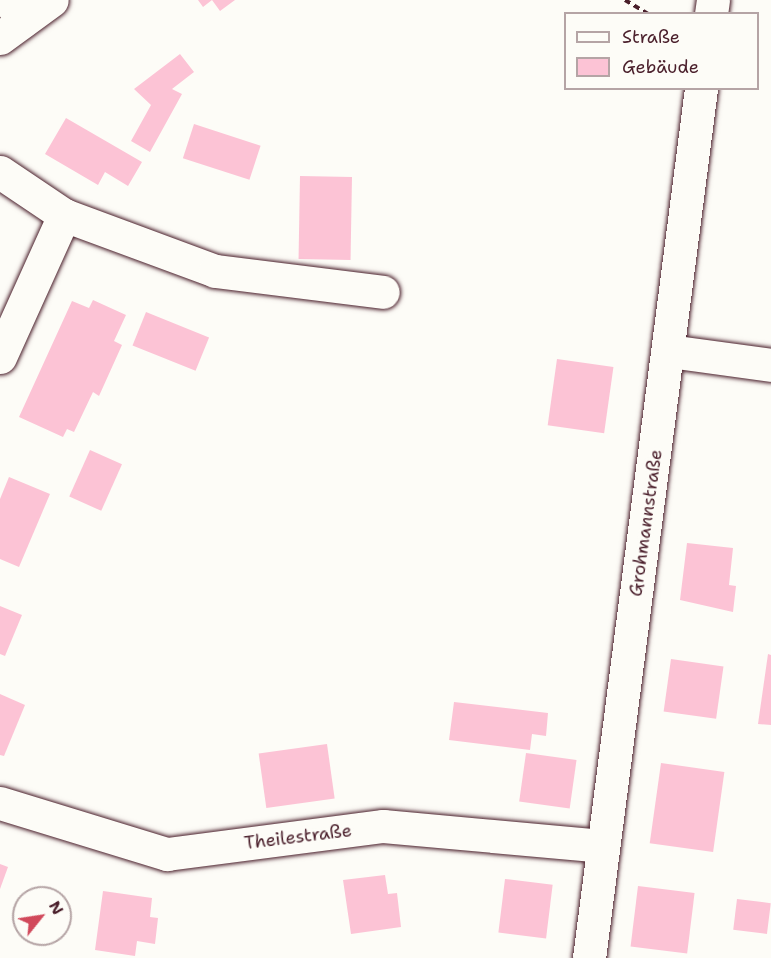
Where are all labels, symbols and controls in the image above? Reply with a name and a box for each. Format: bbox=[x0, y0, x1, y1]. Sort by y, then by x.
legend bbox=[564, 12, 759, 90]
text: Straße bbox=[622, 25, 680, 49]
text: Gebäude bbox=[622, 55, 699, 79]
street label: Grohmannstraße bbox=[625, 448, 667, 598]
street label: Theilestraße bbox=[243, 820, 353, 854]
north arrow bbox=[12, 886, 72, 946]
text: N bbox=[44, 897, 69, 918]

